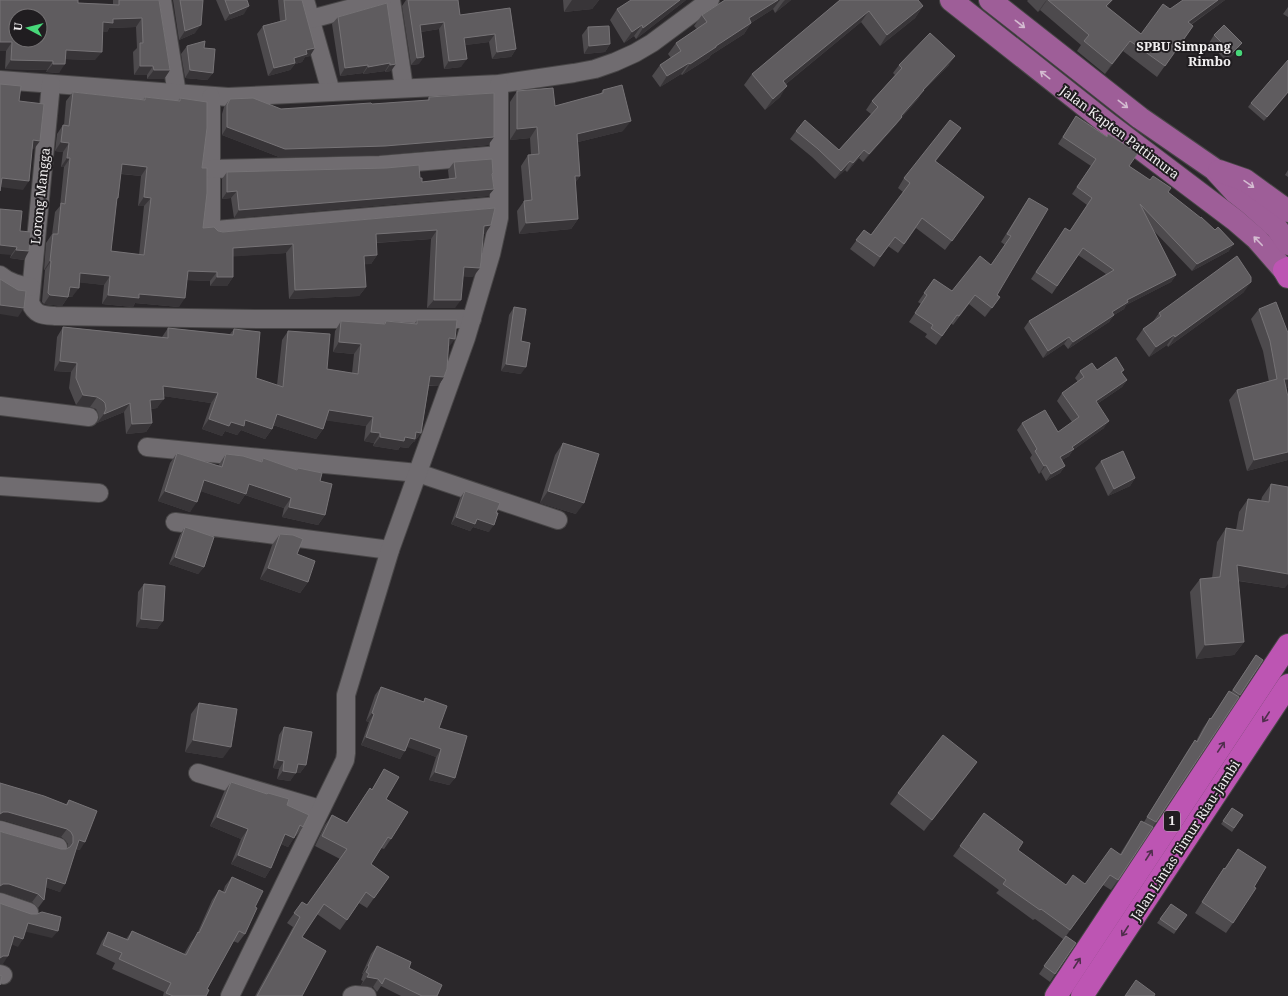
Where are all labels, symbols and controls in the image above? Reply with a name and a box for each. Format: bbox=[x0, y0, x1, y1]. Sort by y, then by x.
north arrow bbox=[8, 8, 48, 48]
one-way arrow bbox=[1015, 20, 1026, 28]
text: U bbox=[10, 21, 26, 32]
place label: SPBU Simpang Rimbo bbox=[1136, 37, 1232, 70]
marker: SPBU Simpang Rimbo bbox=[1234, 48, 1244, 58]
one-way arrow bbox=[1040, 70, 1051, 79]
street label: Jalan Kapten Pattimura bbox=[1056, 81, 1183, 183]
one-way arrow bbox=[1117, 100, 1128, 109]
street label: Lorong Mangga bbox=[26, 147, 54, 245]
one-way arrow bbox=[1244, 180, 1255, 188]
one-way arrow bbox=[1254, 236, 1263, 246]
one-way arrow bbox=[1262, 711, 1270, 723]
one-way arrow bbox=[1217, 742, 1225, 753]
street label: Jalan Lintas Timur Riau-Jambi bbox=[1126, 756, 1244, 924]
road number: 1 bbox=[1164, 811, 1180, 831]
one-way arrow bbox=[1145, 850, 1153, 861]
one-way arrow bbox=[1121, 925, 1129, 936]
one-way arrow bbox=[1073, 958, 1082, 969]

